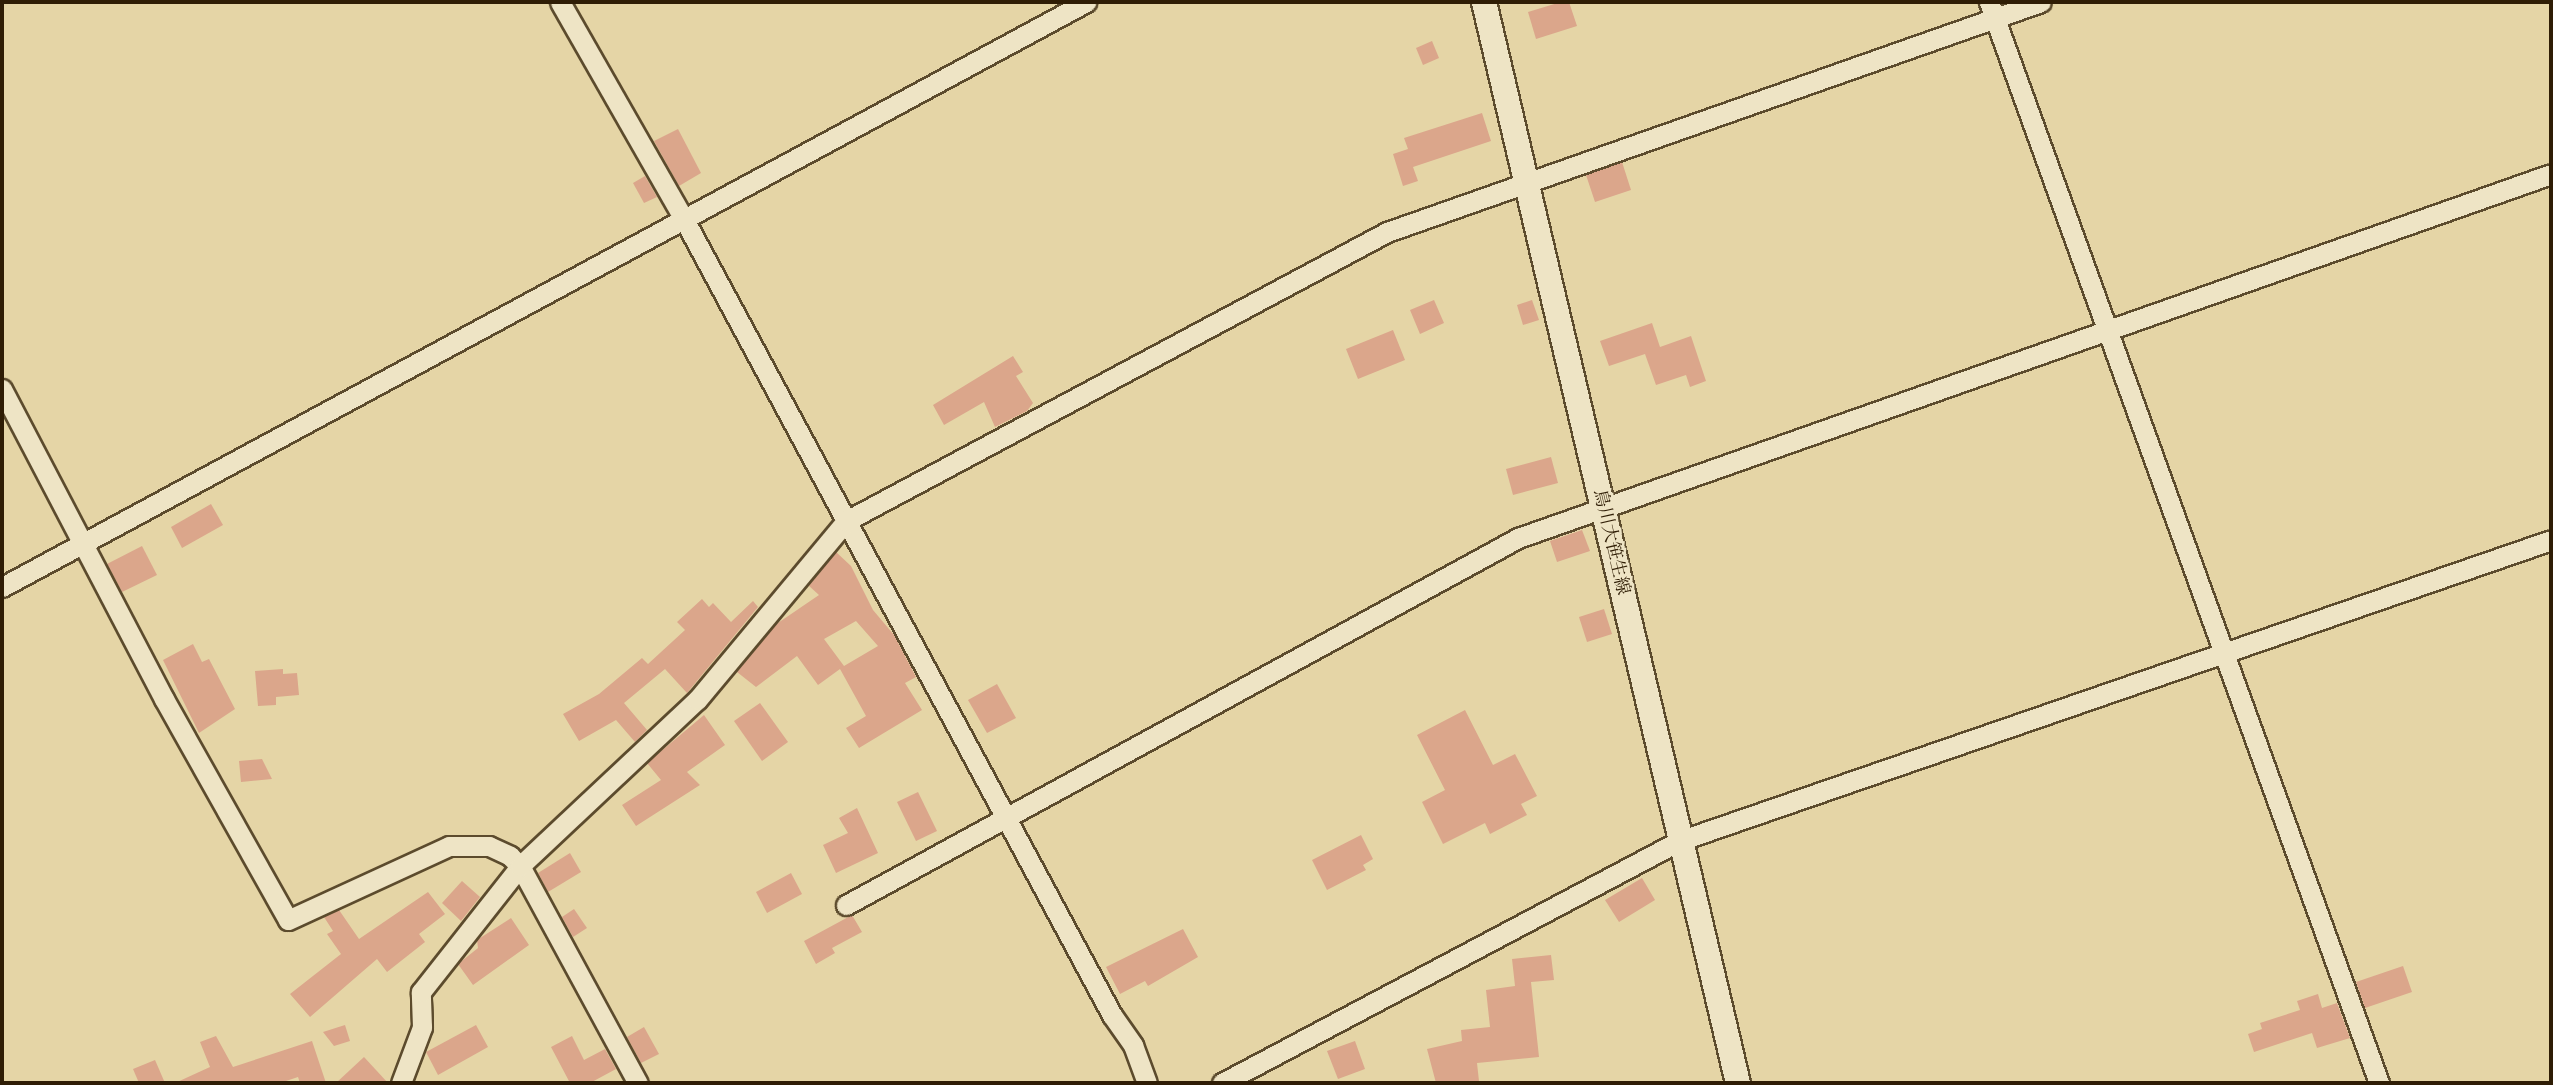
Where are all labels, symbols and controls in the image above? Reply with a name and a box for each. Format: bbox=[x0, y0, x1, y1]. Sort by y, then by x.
street label: 鳥川大笹生線 bbox=[1589, 487, 1635, 597]

